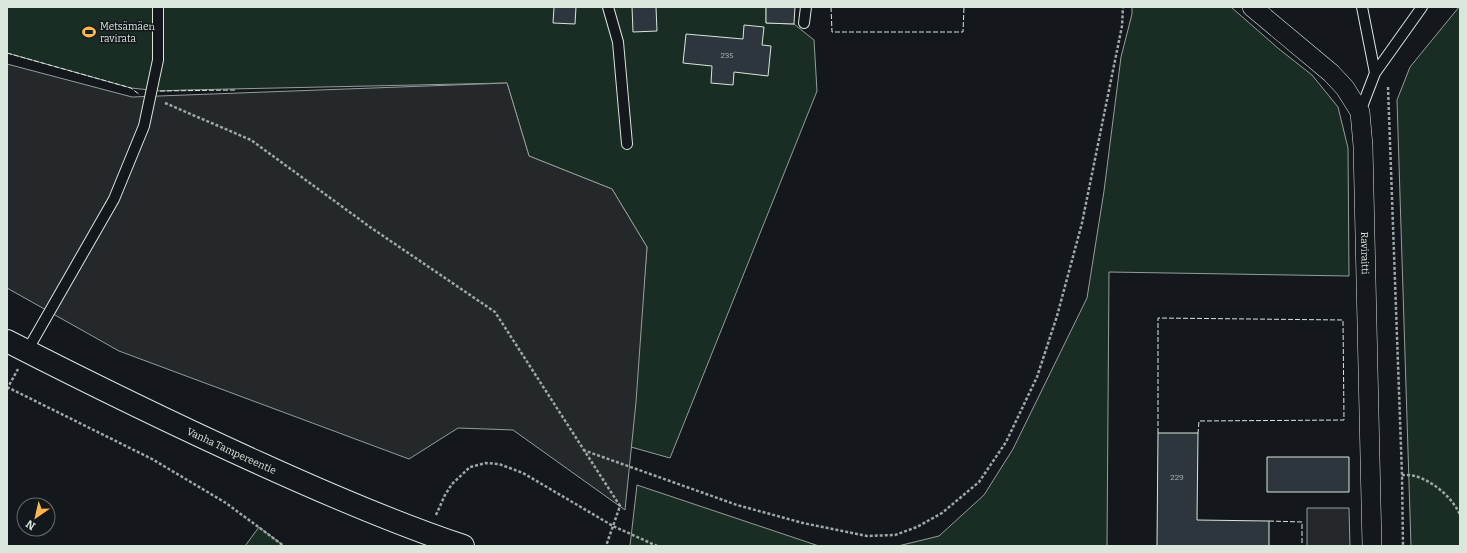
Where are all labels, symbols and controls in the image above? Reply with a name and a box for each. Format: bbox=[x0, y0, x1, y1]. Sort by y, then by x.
place label: Metsämäen ravirata bbox=[100, 21, 155, 45]
sports icon: Metsämäen ravirata bbox=[81, 24, 97, 40]
house number: 235 bbox=[720, 51, 734, 60]
street label: Raviraitti bbox=[1358, 232, 1371, 275]
street label: Vanha Tampereentie bbox=[185, 426, 278, 477]
house number: 229 bbox=[1170, 473, 1184, 482]
north arrow bbox=[16, 497, 56, 537]
text: N bbox=[23, 517, 38, 533]

